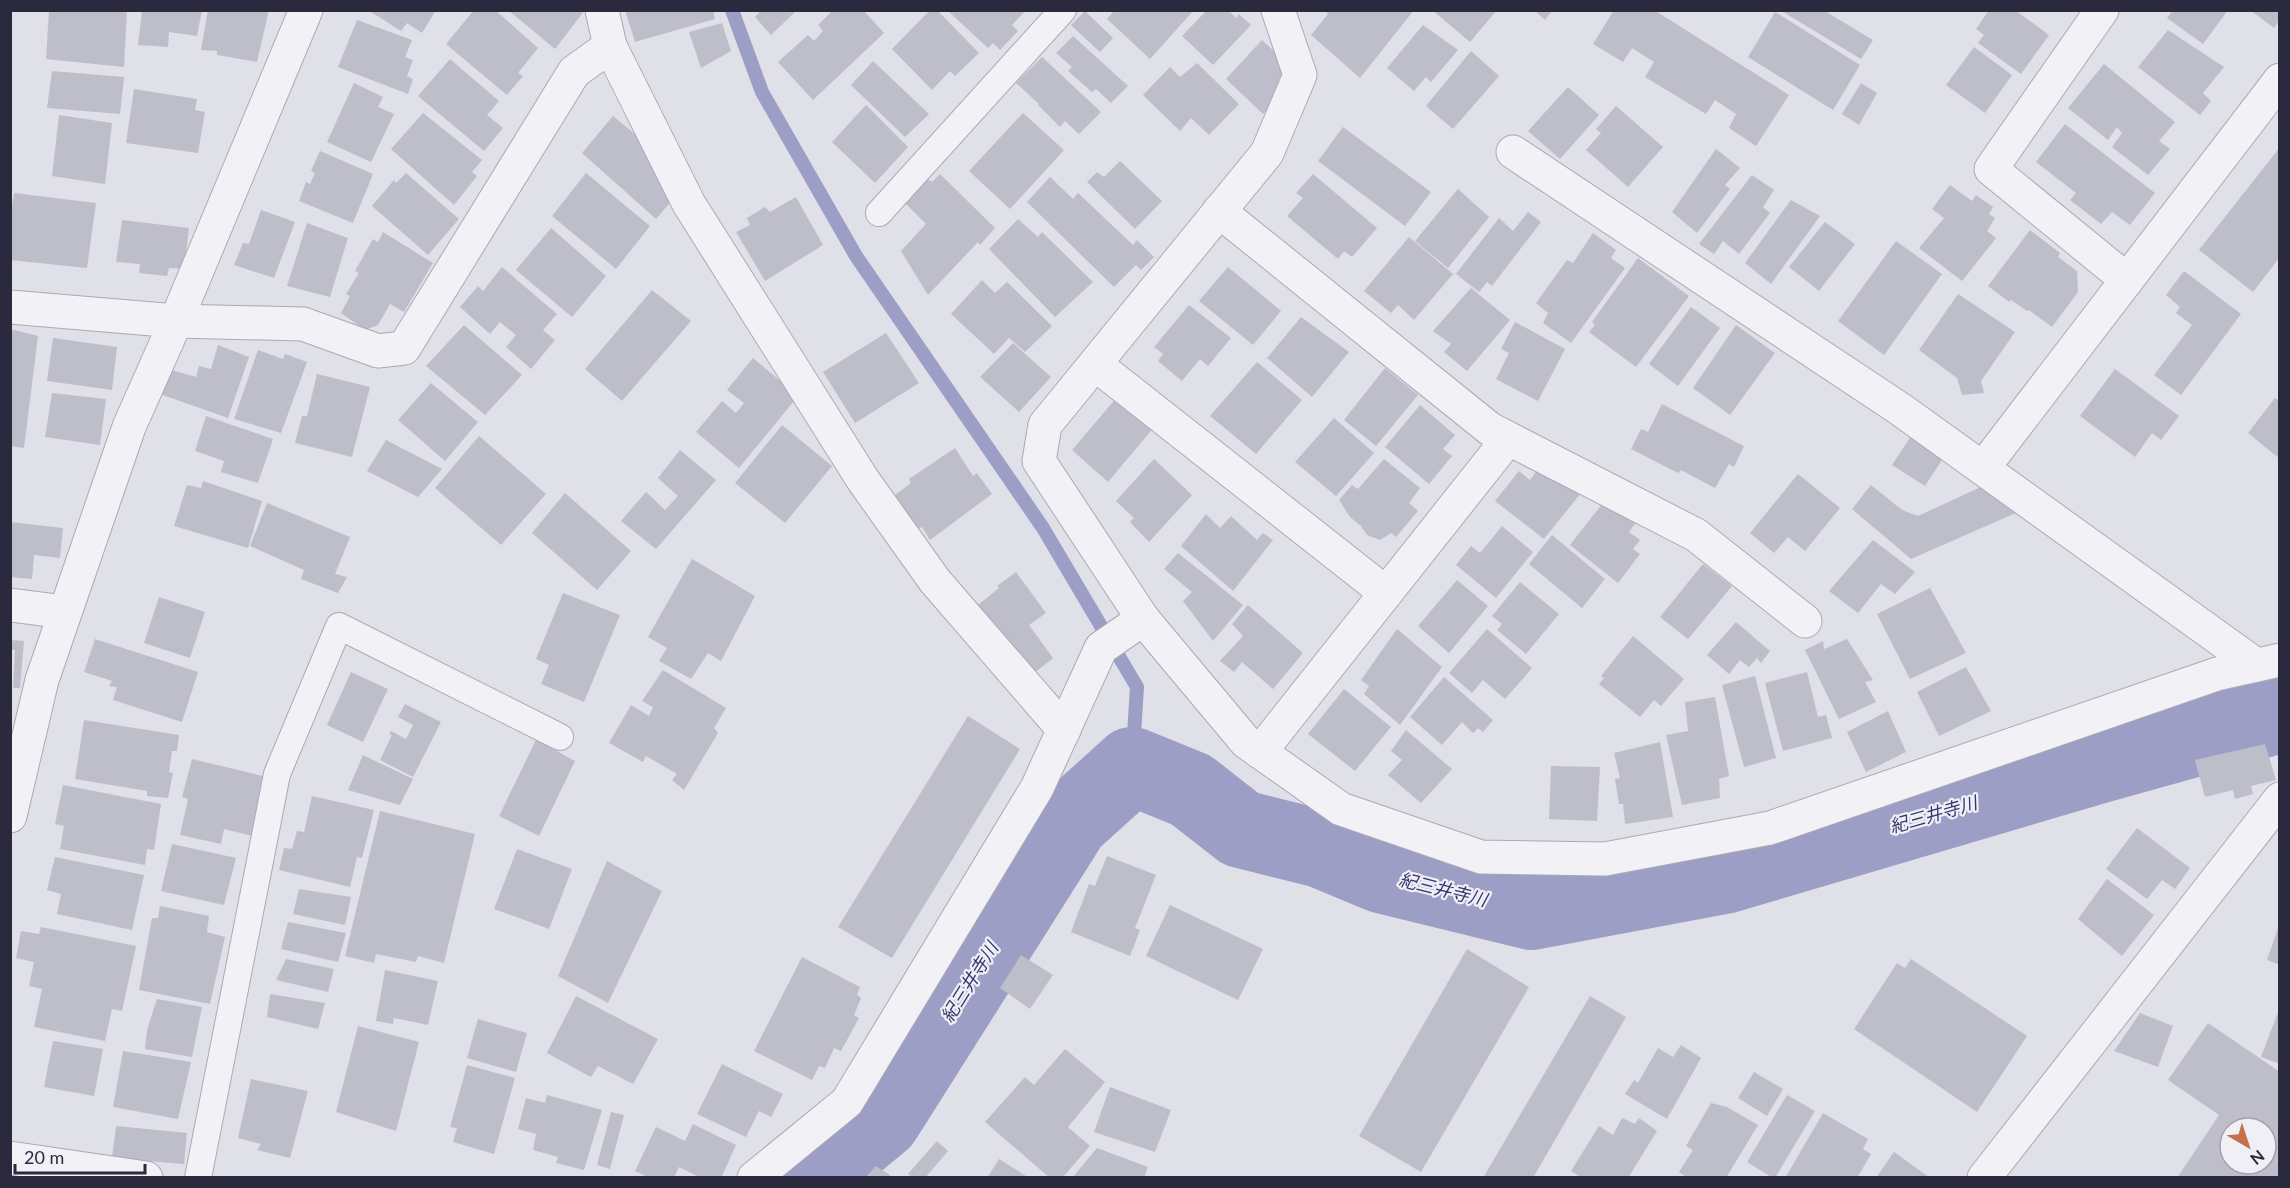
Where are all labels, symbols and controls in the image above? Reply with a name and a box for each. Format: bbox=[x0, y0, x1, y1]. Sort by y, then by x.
water label: 紀三井寺川 bbox=[1887, 790, 1981, 837]
water label: 紀三井寺川 bbox=[1397, 867, 1491, 911]
water label: 紀三井寺川 bbox=[936, 936, 1003, 1026]
north arrow bbox=[2218, 1116, 2278, 1176]
scale bar bbox=[15, 1137, 146, 1175]
text: 20 m bbox=[24, 1146, 64, 1168]
text: N bbox=[2247, 1147, 2269, 1169]

